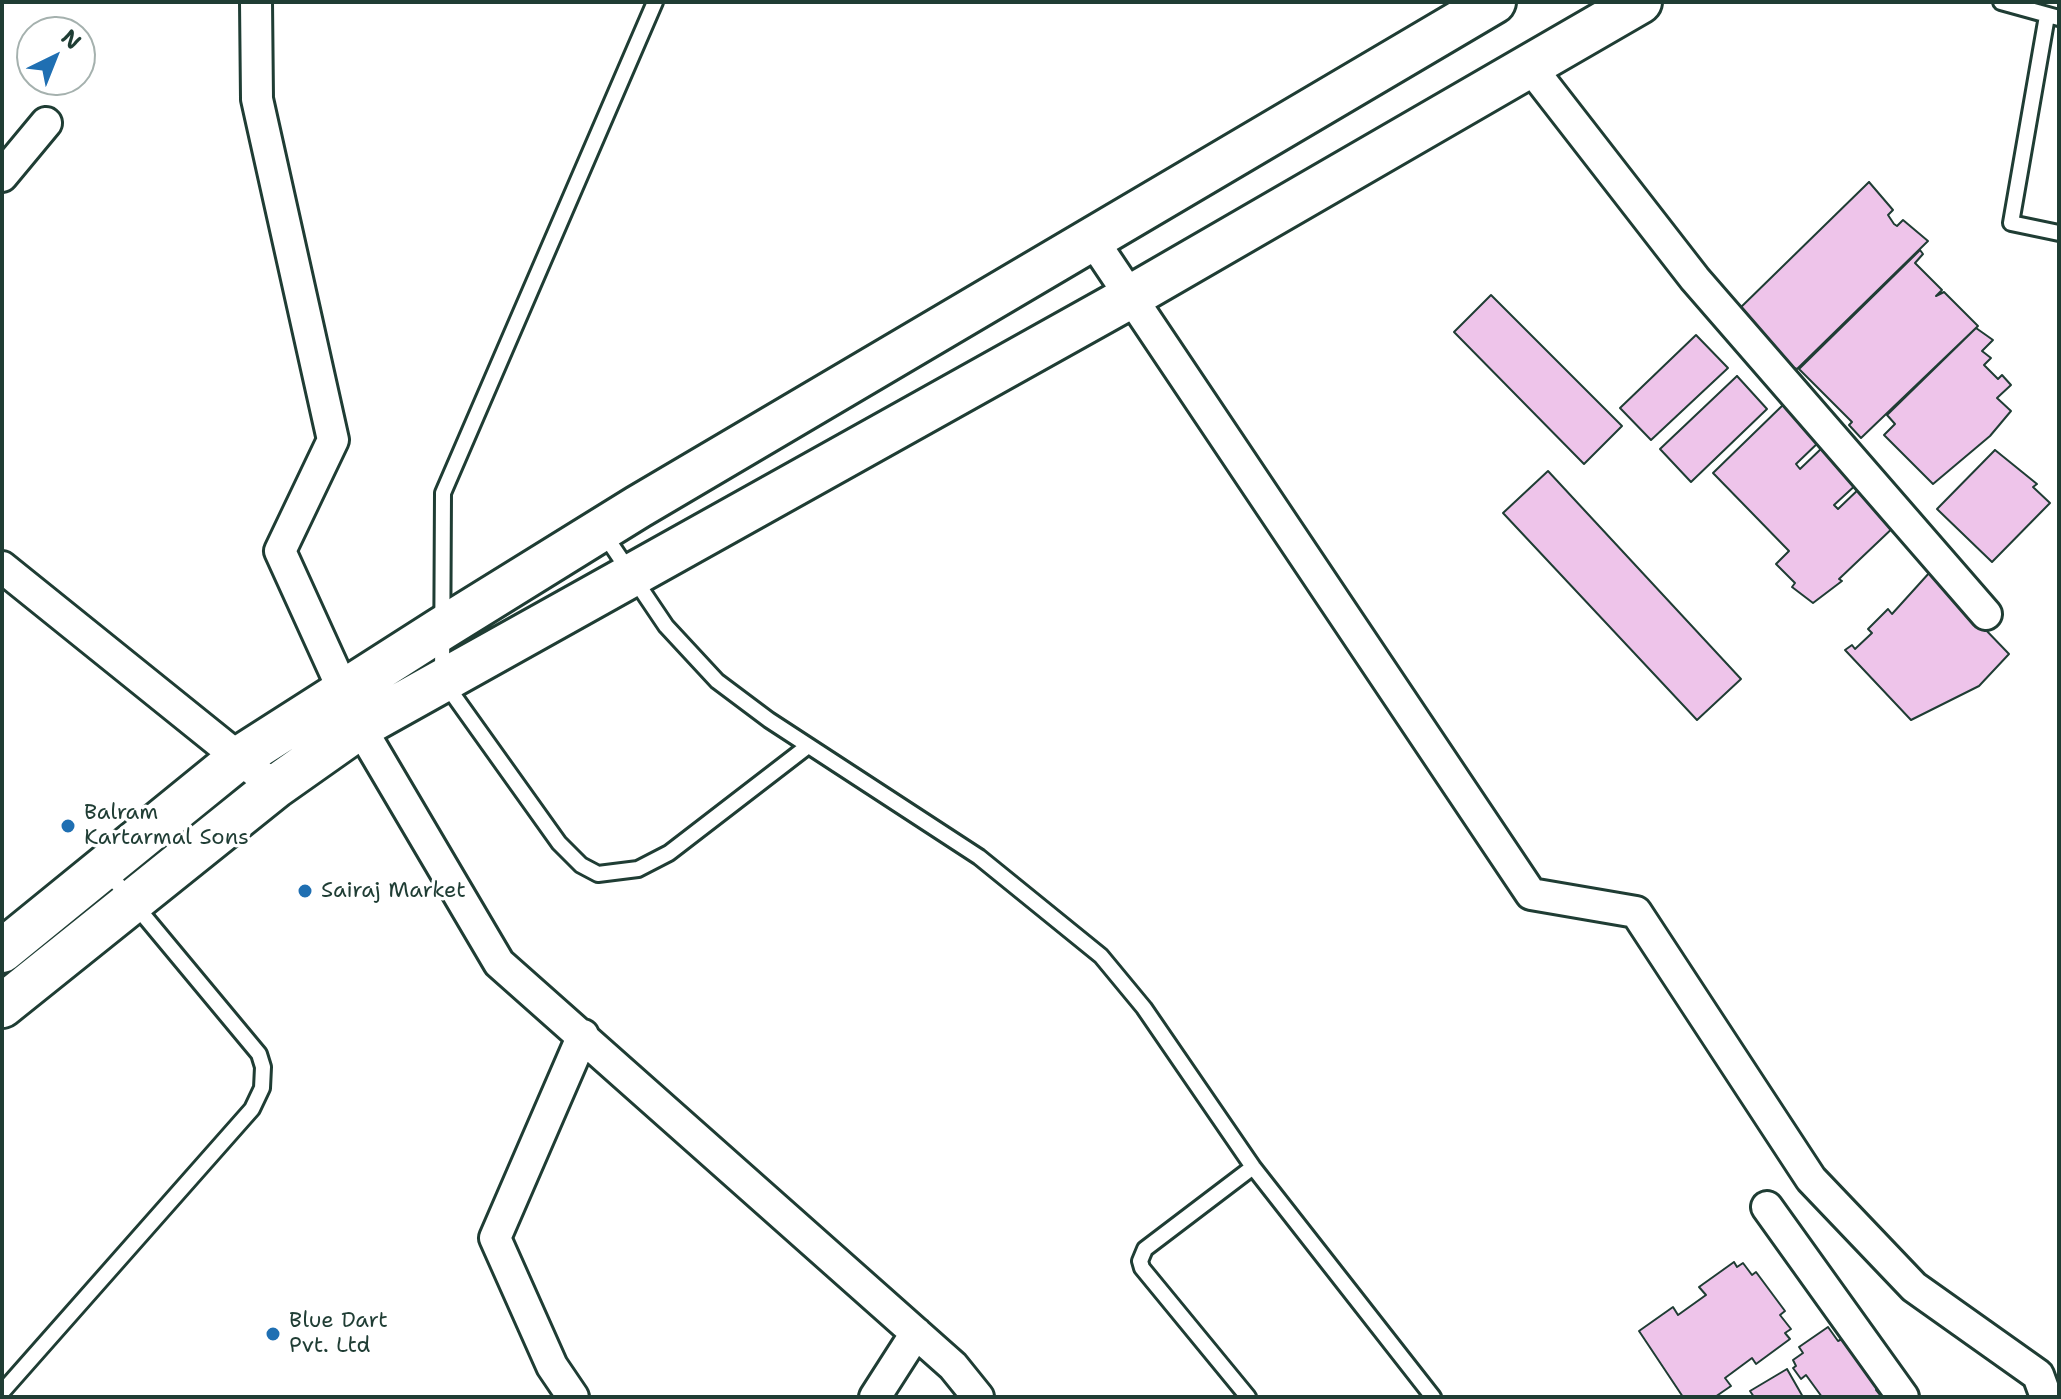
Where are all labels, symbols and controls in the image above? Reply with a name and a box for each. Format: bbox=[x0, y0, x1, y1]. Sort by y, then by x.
north arrow bbox=[16, 16, 96, 96]
text: N bbox=[55, 23, 88, 56]
place label: Balram Kartarmal Sons bbox=[84, 800, 249, 852]
marker: Balram Kartarmal Sons bbox=[59, 817, 77, 835]
place label: Sairaj Market bbox=[321, 878, 466, 904]
marker: Sairaj Market bbox=[296, 882, 314, 900]
place label: Blue Dart Pvt. Ltd bbox=[289, 1308, 388, 1360]
marker: Blue Dart Pvt. Ltd bbox=[264, 1325, 282, 1343]

